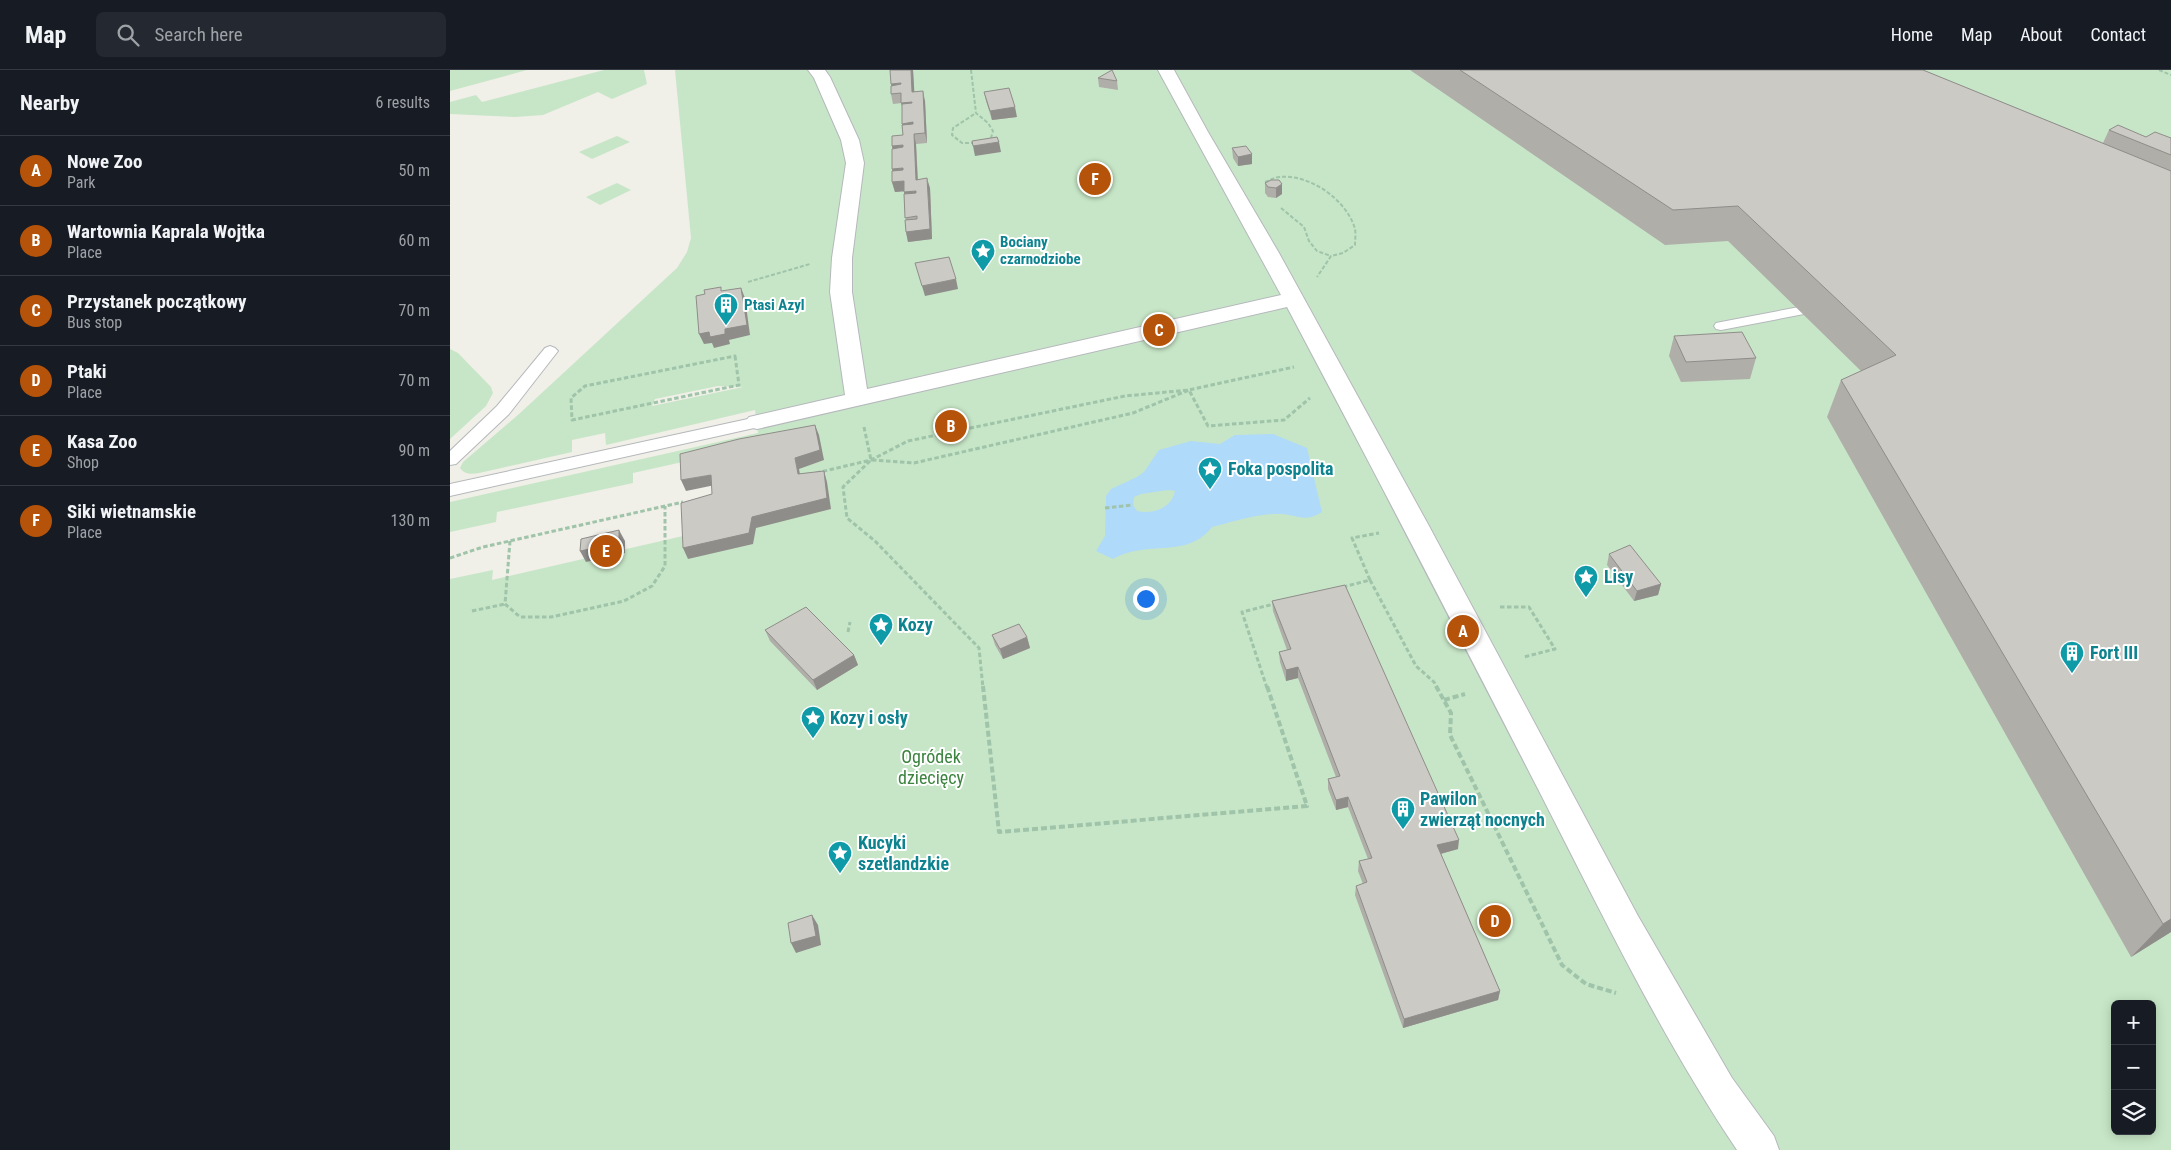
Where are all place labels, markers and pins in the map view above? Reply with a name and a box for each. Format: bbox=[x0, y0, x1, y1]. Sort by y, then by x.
pin: F bbox=[1079, 160, 1111, 198]
place label: Bociany czarnodziobe bbox=[1000, 233, 1081, 268]
place icon: Bociany czarnodziobe bbox=[970, 238, 996, 272]
building icon: Ptasi Azyl bbox=[713, 292, 739, 326]
place label: Ptasi Azyl bbox=[744, 296, 805, 314]
pin: C bbox=[1143, 311, 1175, 349]
pin: B bbox=[935, 407, 967, 445]
place icon: Foka pospolita bbox=[1197, 456, 1223, 490]
place label: Foka pospolita bbox=[1228, 458, 1334, 479]
pin: E bbox=[590, 532, 622, 570]
place icon: Lisy bbox=[1573, 564, 1599, 598]
place label: Lisy bbox=[1604, 566, 1633, 587]
place icon: Kozy bbox=[868, 612, 894, 646]
pin: A bbox=[1447, 612, 1479, 650]
place label: Kozy bbox=[898, 614, 933, 635]
building icon: Fort III bbox=[2059, 640, 2085, 674]
place label: Fort III bbox=[2090, 642, 2138, 663]
place icon: Kozy i osły bbox=[800, 705, 826, 739]
place label: Kozy i osły bbox=[830, 707, 908, 728]
place label: Pawilon zwierząt nocnych bbox=[1420, 788, 1545, 830]
building icon: Pawilon zwierząt nocnych bbox=[1390, 796, 1416, 830]
place label: Kucyki szetlandzkie bbox=[858, 832, 949, 874]
place icon: Kucyki szetlandzkie bbox=[827, 840, 853, 874]
pin: D bbox=[1479, 902, 1511, 940]

